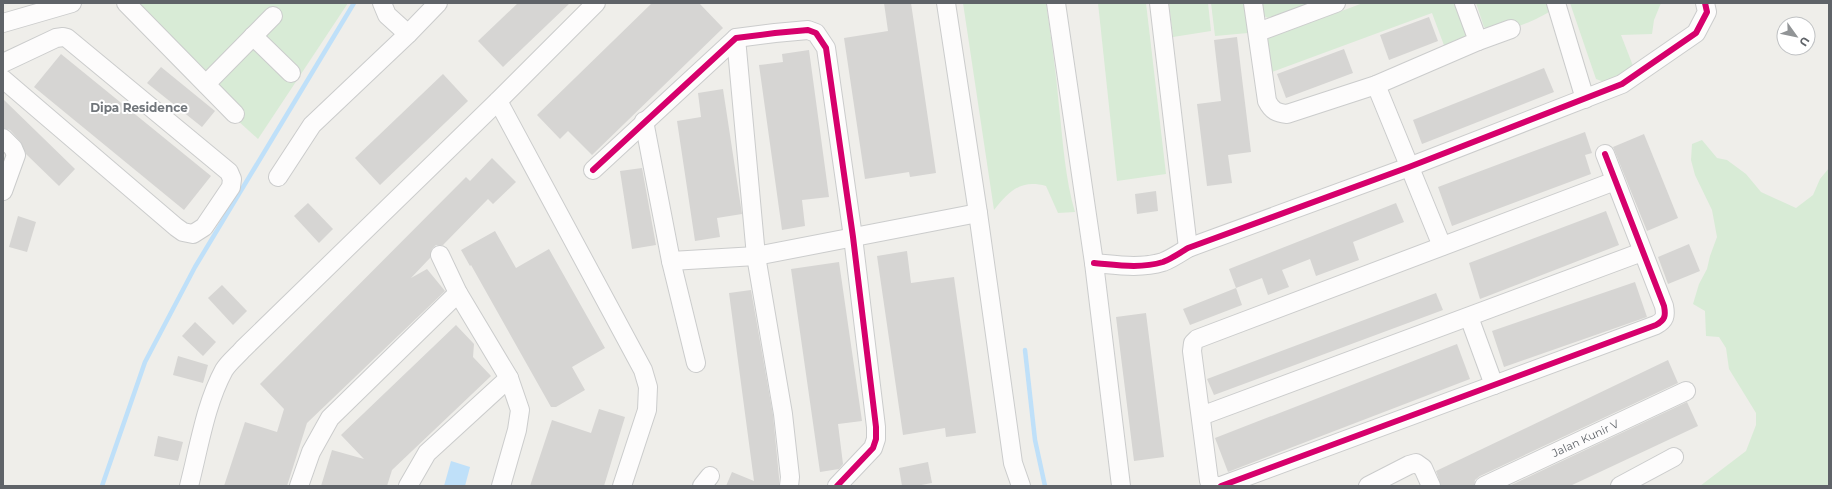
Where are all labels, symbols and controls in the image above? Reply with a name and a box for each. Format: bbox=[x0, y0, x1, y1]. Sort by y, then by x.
north arrow bbox=[1776, 16, 1816, 56]
text: U bbox=[1796, 34, 1813, 49]
district label: Dipa Residence bbox=[90, 100, 188, 115]
street label: Jalan Kunir V bbox=[1549, 416, 1621, 460]

